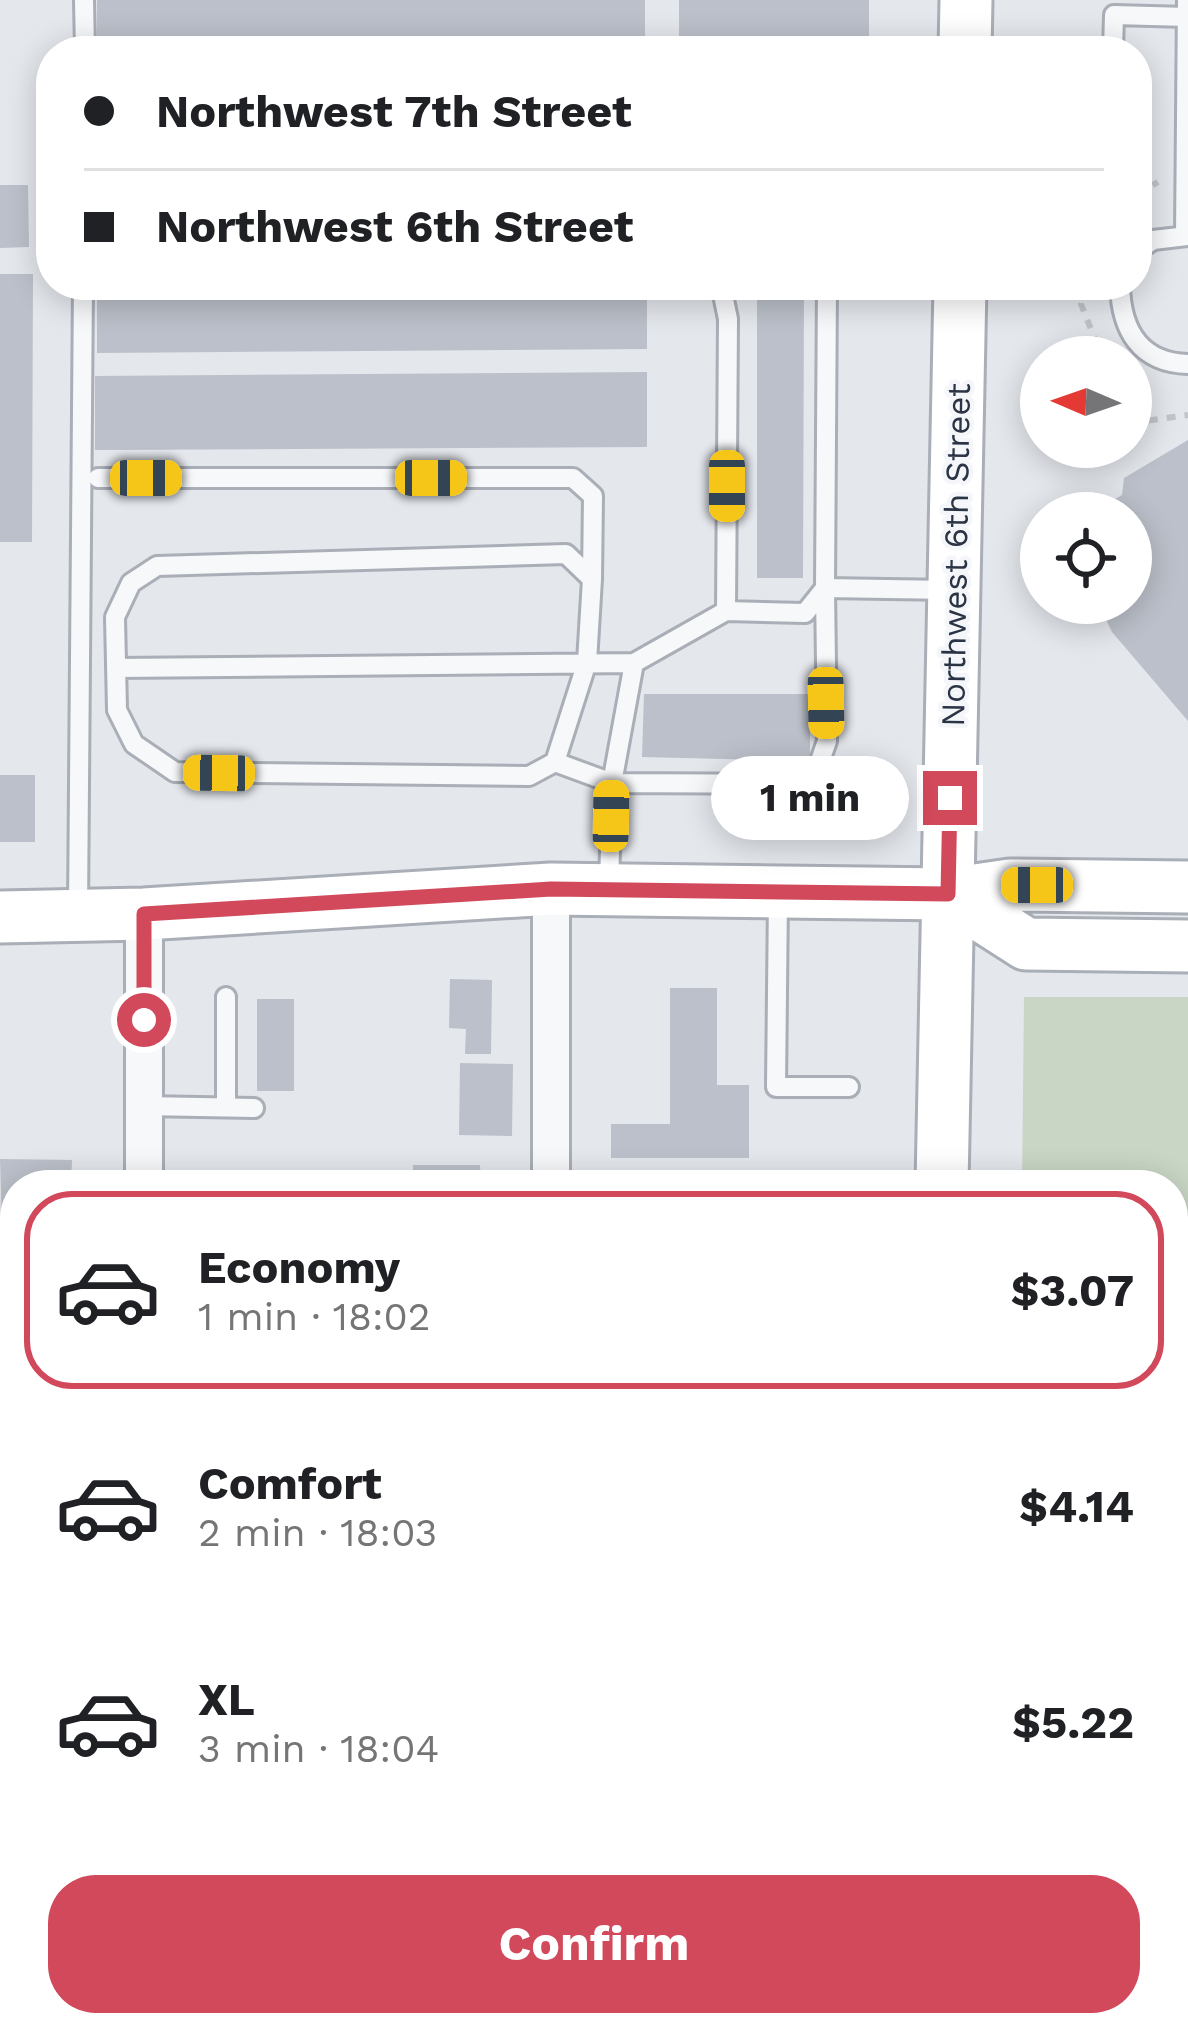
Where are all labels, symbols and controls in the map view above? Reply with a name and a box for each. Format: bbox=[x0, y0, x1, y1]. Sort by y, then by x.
text: Northwest 7th Street bbox=[156, 85, 632, 138]
text: Northwest 6th Street bbox=[156, 200, 633, 253]
north arrow bbox=[1020, 336, 1152, 468]
map controls bbox=[1020, 336, 1152, 624]
street label: Northwest 6th Street bbox=[933, 383, 978, 727]
car bbox=[709, 450, 745, 522]
car bbox=[110, 460, 182, 496]
car bbox=[395, 460, 467, 496]
button: locate bbox=[1020, 492, 1152, 624]
car bbox=[807, 667, 845, 739]
car bbox=[183, 754, 255, 792]
callout: 1 min bbox=[710, 756, 908, 840]
route end bbox=[923, 771, 977, 825]
text: 1 min bbox=[760, 775, 860, 820]
car bbox=[592, 780, 630, 852]
car bbox=[1001, 867, 1073, 903]
route start bbox=[117, 993, 171, 1047]
icon: car bbox=[54, 1236, 162, 1344]
text: Economy bbox=[198, 1241, 400, 1294]
text: $3.07 bbox=[1011, 1264, 1134, 1317]
text: 1 min · 18:02 bbox=[198, 1294, 431, 1339]
icon: car bbox=[54, 1452, 162, 1560]
text: Comfort bbox=[198, 1457, 382, 1510]
text: $4.14 bbox=[1019, 1480, 1134, 1533]
text: 2 min · 18:03 bbox=[198, 1510, 437, 1555]
icon: car bbox=[54, 1668, 162, 1776]
text: XL bbox=[198, 1673, 255, 1726]
text: $5.22 bbox=[1012, 1696, 1134, 1749]
text: 3 min · 18:04 bbox=[198, 1726, 439, 1771]
button: Confirm bbox=[48, 1875, 1140, 2013]

